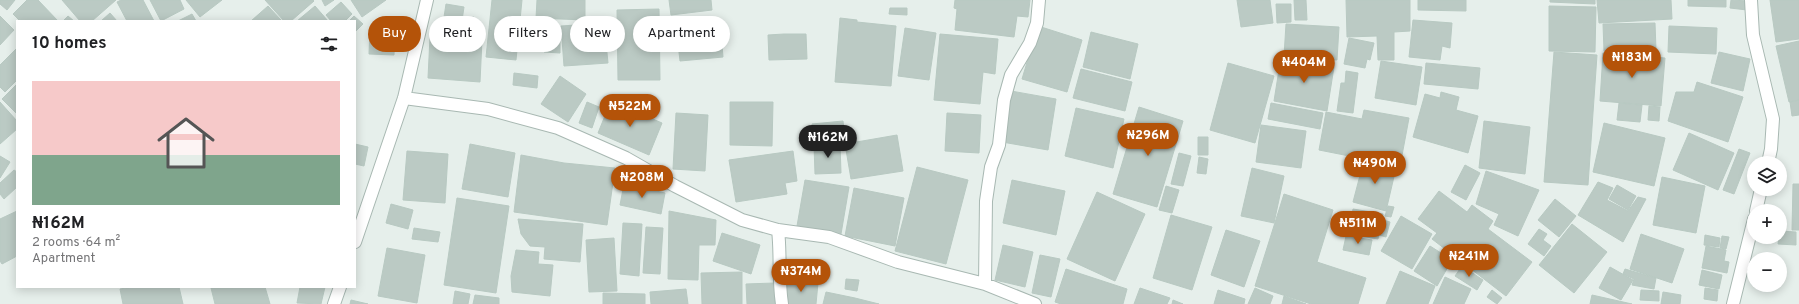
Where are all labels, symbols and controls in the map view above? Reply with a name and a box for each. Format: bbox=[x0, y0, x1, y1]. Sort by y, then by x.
chip: Buy bbox=[368, 16, 421, 52]
chip: Rent bbox=[429, 16, 486, 52]
chip: Filters bbox=[494, 16, 562, 52]
chip: New bbox=[570, 16, 625, 52]
chip: Apartment bbox=[633, 16, 730, 52]
text: 10 homes bbox=[32, 33, 107, 55]
icon: filters bbox=[318, 33, 340, 55]
pin: ₦183M bbox=[1604, 45, 1660, 79]
pin: ₦404M bbox=[1276, 50, 1332, 84]
text: ₦183M bbox=[1612, 50, 1652, 66]
text: ₦404M bbox=[1282, 55, 1326, 71]
pin: ₦522M bbox=[602, 94, 658, 128]
text: ₦522M bbox=[608, 99, 652, 115]
icon: home bbox=[150, 107, 222, 179]
pin: ₦296M bbox=[1120, 123, 1176, 157]
pin: ₦162M bbox=[800, 125, 856, 159]
text: ₦296M bbox=[1126, 128, 1170, 144]
text: ₦162M bbox=[808, 130, 848, 146]
pin: ₦490M bbox=[1347, 151, 1403, 185]
text: ₦490M bbox=[1353, 156, 1397, 172]
map controls bbox=[1747, 156, 1787, 292]
button: layers bbox=[1747, 156, 1787, 196]
pin: ₦208M bbox=[614, 165, 670, 199]
text: ₦208M bbox=[620, 170, 664, 186]
button: + bbox=[1747, 204, 1787, 244]
pin: ₦511M bbox=[1330, 211, 1386, 245]
text: ₦162M bbox=[32, 213, 85, 235]
text: ₦511M bbox=[1339, 216, 1377, 232]
text: 2 rooms · 64 m² bbox=[32, 235, 120, 251]
pin: ₦241M bbox=[1441, 244, 1497, 278]
text: ₦241M bbox=[1449, 249, 1489, 265]
text: Apartment bbox=[32, 251, 95, 267]
button: − bbox=[1747, 252, 1787, 292]
pin: ₦374M bbox=[773, 259, 829, 293]
text: ₦374M bbox=[780, 264, 822, 280]

